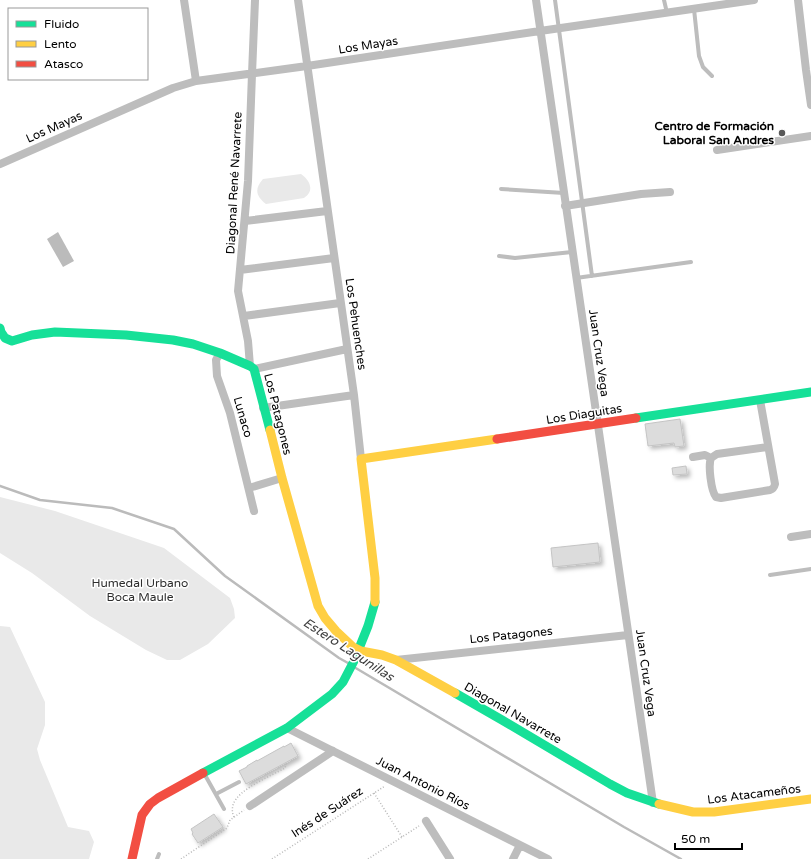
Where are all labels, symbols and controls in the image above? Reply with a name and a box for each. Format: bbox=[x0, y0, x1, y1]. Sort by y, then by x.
legend bbox=[8, 8, 148, 80]
text: Fluido bbox=[44, 17, 79, 31]
street label: Los Mayas bbox=[337, 33, 399, 57]
text: Lento bbox=[44, 37, 77, 51]
text: Atasco bbox=[44, 57, 83, 71]
street label: Los Mayas bbox=[24, 108, 85, 146]
street label: Diagonal René Navarrete bbox=[223, 111, 245, 255]
place label: Centro de Formación Laboral San Andres bbox=[655, 119, 774, 147]
marker: Centro de Formación Laboral San Andres bbox=[777, 128, 787, 138]
street label: Los Pehuenches bbox=[343, 277, 369, 371]
street label: Juan Cruz Vega bbox=[586, 308, 612, 398]
street label: Los Patagones bbox=[261, 372, 295, 456]
street label: Lunaco bbox=[230, 395, 256, 439]
street label: Los Diaguitas bbox=[545, 401, 623, 427]
park label: Humedal Urbano Boca Maule bbox=[92, 576, 188, 604]
water label: Estero Lagunillas bbox=[300, 615, 397, 685]
street label: Los Patagones bbox=[469, 624, 553, 646]
street label: Juan Cruz Vega bbox=[633, 628, 659, 718]
street label: Diagonal Navarrete bbox=[462, 679, 564, 747]
street label: Juan Antonio Ríos bbox=[374, 753, 472, 813]
street label: Los Atacameños bbox=[706, 781, 802, 807]
street label: Inés de Suárez bbox=[289, 784, 365, 840]
scale bar bbox=[675, 825, 742, 851]
text: 50 m bbox=[681, 832, 710, 846]

